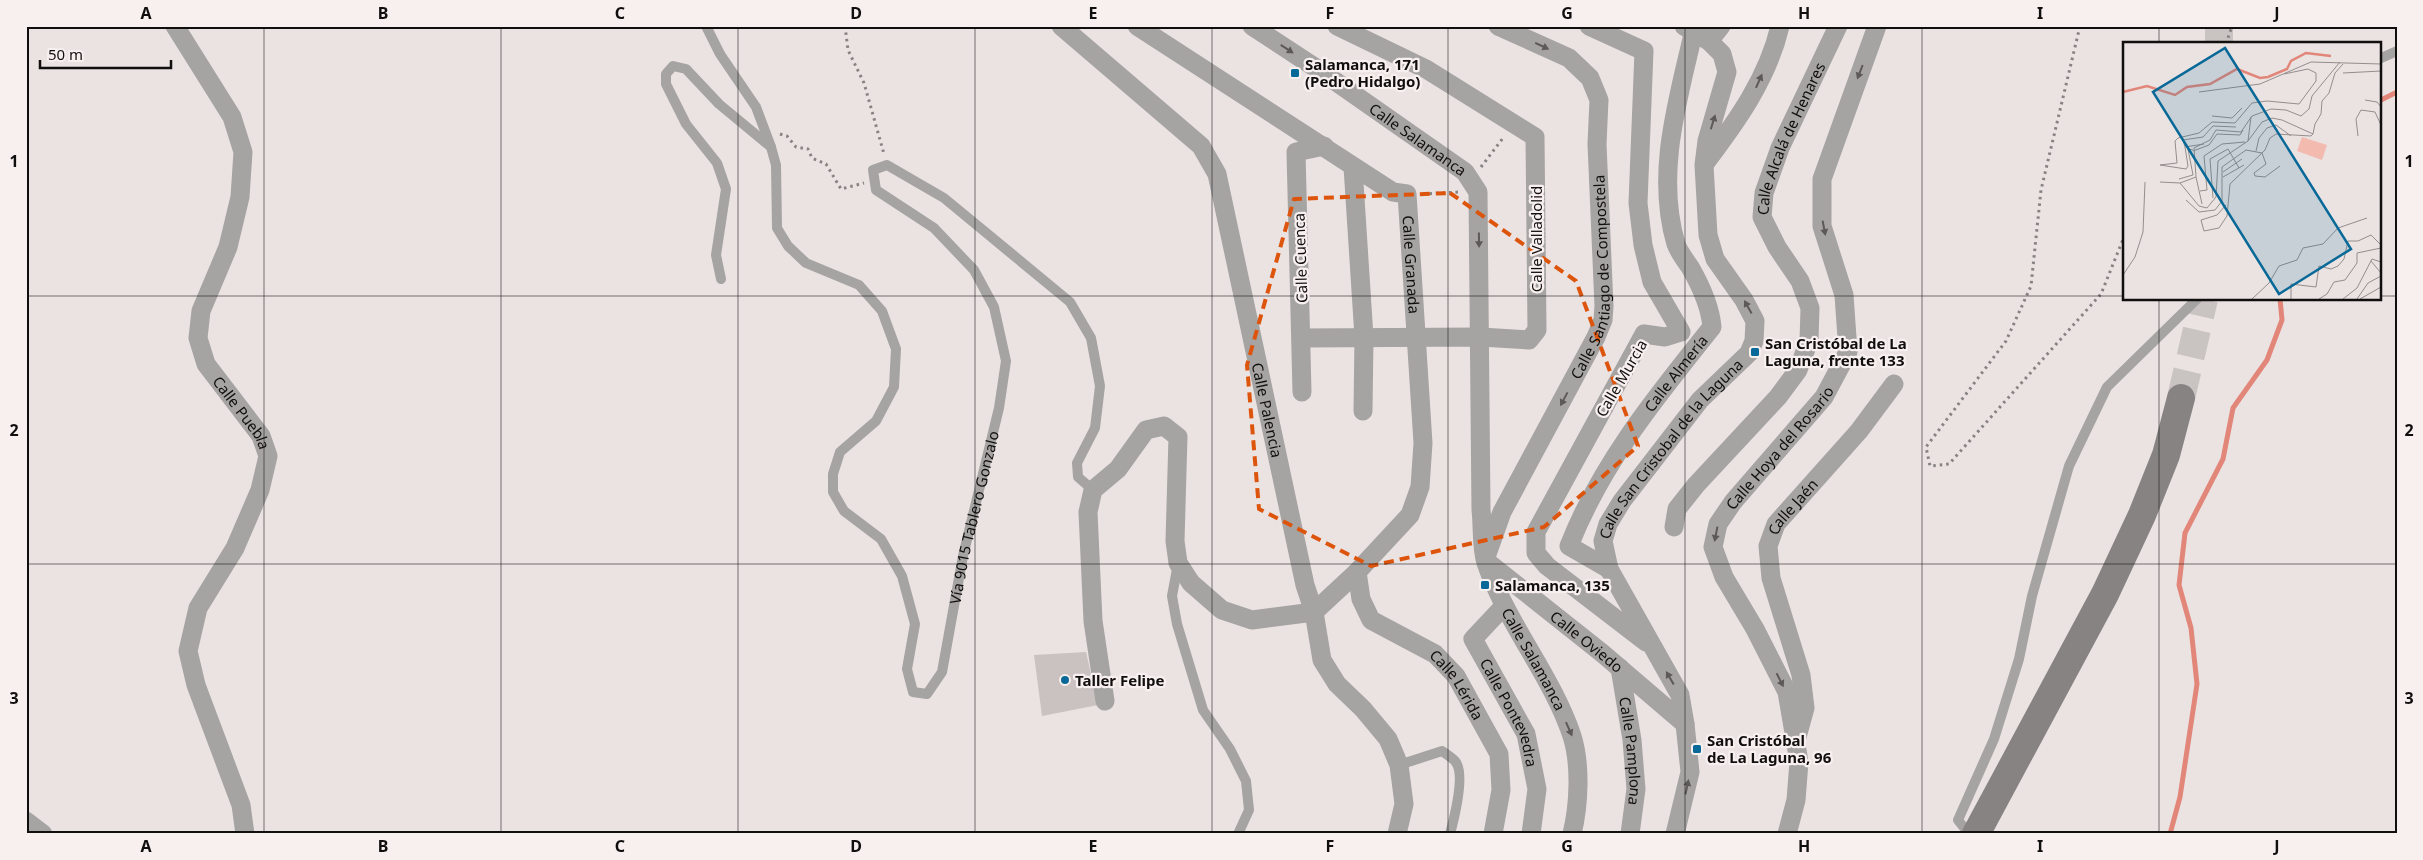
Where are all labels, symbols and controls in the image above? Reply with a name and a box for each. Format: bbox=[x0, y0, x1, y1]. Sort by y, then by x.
text: A bbox=[140, 2, 152, 24]
text: B bbox=[378, 2, 388, 24]
text: C bbox=[615, 2, 625, 24]
text: D bbox=[850, 2, 862, 24]
text: E bbox=[1089, 2, 1098, 24]
text: F bbox=[1326, 2, 1334, 24]
text: G bbox=[1561, 2, 1573, 24]
text: H bbox=[1798, 2, 1810, 24]
text: I bbox=[2037, 2, 2043, 24]
text: J bbox=[2272, 2, 2280, 24]
scale bar bbox=[40, 38, 171, 70]
one-way arrow bbox=[1535, 42, 1549, 50]
inset map bbox=[2123, 42, 2380, 300]
text: 50 m bbox=[48, 44, 83, 64]
one-way arrow bbox=[1280, 44, 1294, 54]
place label: Salamanca, 171 (Pedro Hidalgo) bbox=[1305, 54, 1420, 91]
street label: Calle Alcalá de Henares bbox=[1752, 59, 1829, 216]
one-way arrow bbox=[1856, 65, 1864, 80]
marker: Salamanca, 171 (Pedro Hidalgo) bbox=[1289, 67, 1301, 79]
one-way arrow bbox=[1755, 74, 1763, 88]
street label: Calle Salamanca bbox=[1365, 98, 1471, 180]
one-way arrow bbox=[1710, 114, 1718, 129]
text: 1 bbox=[9, 150, 19, 172]
text: 1 bbox=[2404, 150, 2414, 172]
street label: Calle Santiago de Compostela bbox=[1565, 174, 1614, 382]
street label: Calle Valladolid bbox=[1526, 186, 1546, 292]
street label: Calle Cuenca bbox=[1288, 213, 1312, 303]
street label: Calle Granada bbox=[1398, 215, 1425, 314]
one-way arrow bbox=[1820, 220, 1828, 236]
one-way arrow bbox=[1475, 233, 1483, 249]
one-way arrow bbox=[1744, 300, 1752, 315]
street label: Calle Almería bbox=[1639, 331, 1712, 416]
place label: San Cristóbal de La Laguna, frente 133 bbox=[1765, 333, 1907, 370]
street label: Calle Murcia bbox=[1591, 336, 1651, 420]
marker: San Cristóbal de La Laguna, frente 133 bbox=[1749, 346, 1761, 358]
street label: Calle San Cristobal de la Laguna bbox=[1594, 354, 1747, 541]
street label: Calle Palencia bbox=[1248, 361, 1287, 459]
street label: Calle Puebla bbox=[209, 372, 275, 452]
street label: Calle Hoya del Rosario bbox=[1721, 383, 1838, 513]
one-way arrow bbox=[1559, 392, 1568, 405]
text: 2 bbox=[9, 419, 19, 441]
text: 2 bbox=[2404, 419, 2414, 441]
street label: Vía 9015 Tablero Gonzalo bbox=[944, 429, 1003, 606]
street label: Calle Jaén bbox=[1763, 474, 1822, 537]
one-way arrow bbox=[1711, 527, 1719, 543]
place label: Salamanca, 135 bbox=[1495, 575, 1610, 595]
marker: Salamanca, 135 bbox=[1479, 579, 1491, 591]
street label: Calle Salamanca bbox=[1498, 604, 1570, 714]
street label: Calle Oviedo bbox=[1546, 606, 1627, 677]
street label: Calle Lérida bbox=[1426, 645, 1488, 723]
street label: Calle Pontevedra bbox=[1476, 655, 1542, 769]
place label: Taller Felipe bbox=[1075, 670, 1165, 690]
one-way arrow bbox=[1666, 671, 1674, 685]
one-way arrow bbox=[1777, 673, 1785, 687]
marker: Taller Felipe bbox=[1059, 674, 1071, 686]
text: 3 bbox=[9, 687, 19, 709]
text: 3 bbox=[2404, 687, 2414, 709]
street label: Calle Pamplona bbox=[1615, 695, 1646, 807]
one-way arrow bbox=[1565, 722, 1573, 736]
place label: San Cristóbal de La Laguna, 96 bbox=[1707, 730, 1832, 767]
marker: San Cristóbal de La Laguna, 96 bbox=[1691, 743, 1703, 755]
one-way arrow bbox=[1683, 779, 1691, 794]
text: A bbox=[140, 835, 152, 857]
text: B bbox=[378, 835, 388, 857]
text: C bbox=[615, 835, 625, 857]
text: D bbox=[850, 835, 862, 857]
text: E bbox=[1089, 835, 1098, 857]
text: F bbox=[1326, 835, 1334, 857]
text: G bbox=[1561, 835, 1573, 857]
text: H bbox=[1798, 835, 1810, 857]
text: I bbox=[2037, 835, 2043, 857]
text: J bbox=[2272, 835, 2280, 857]

